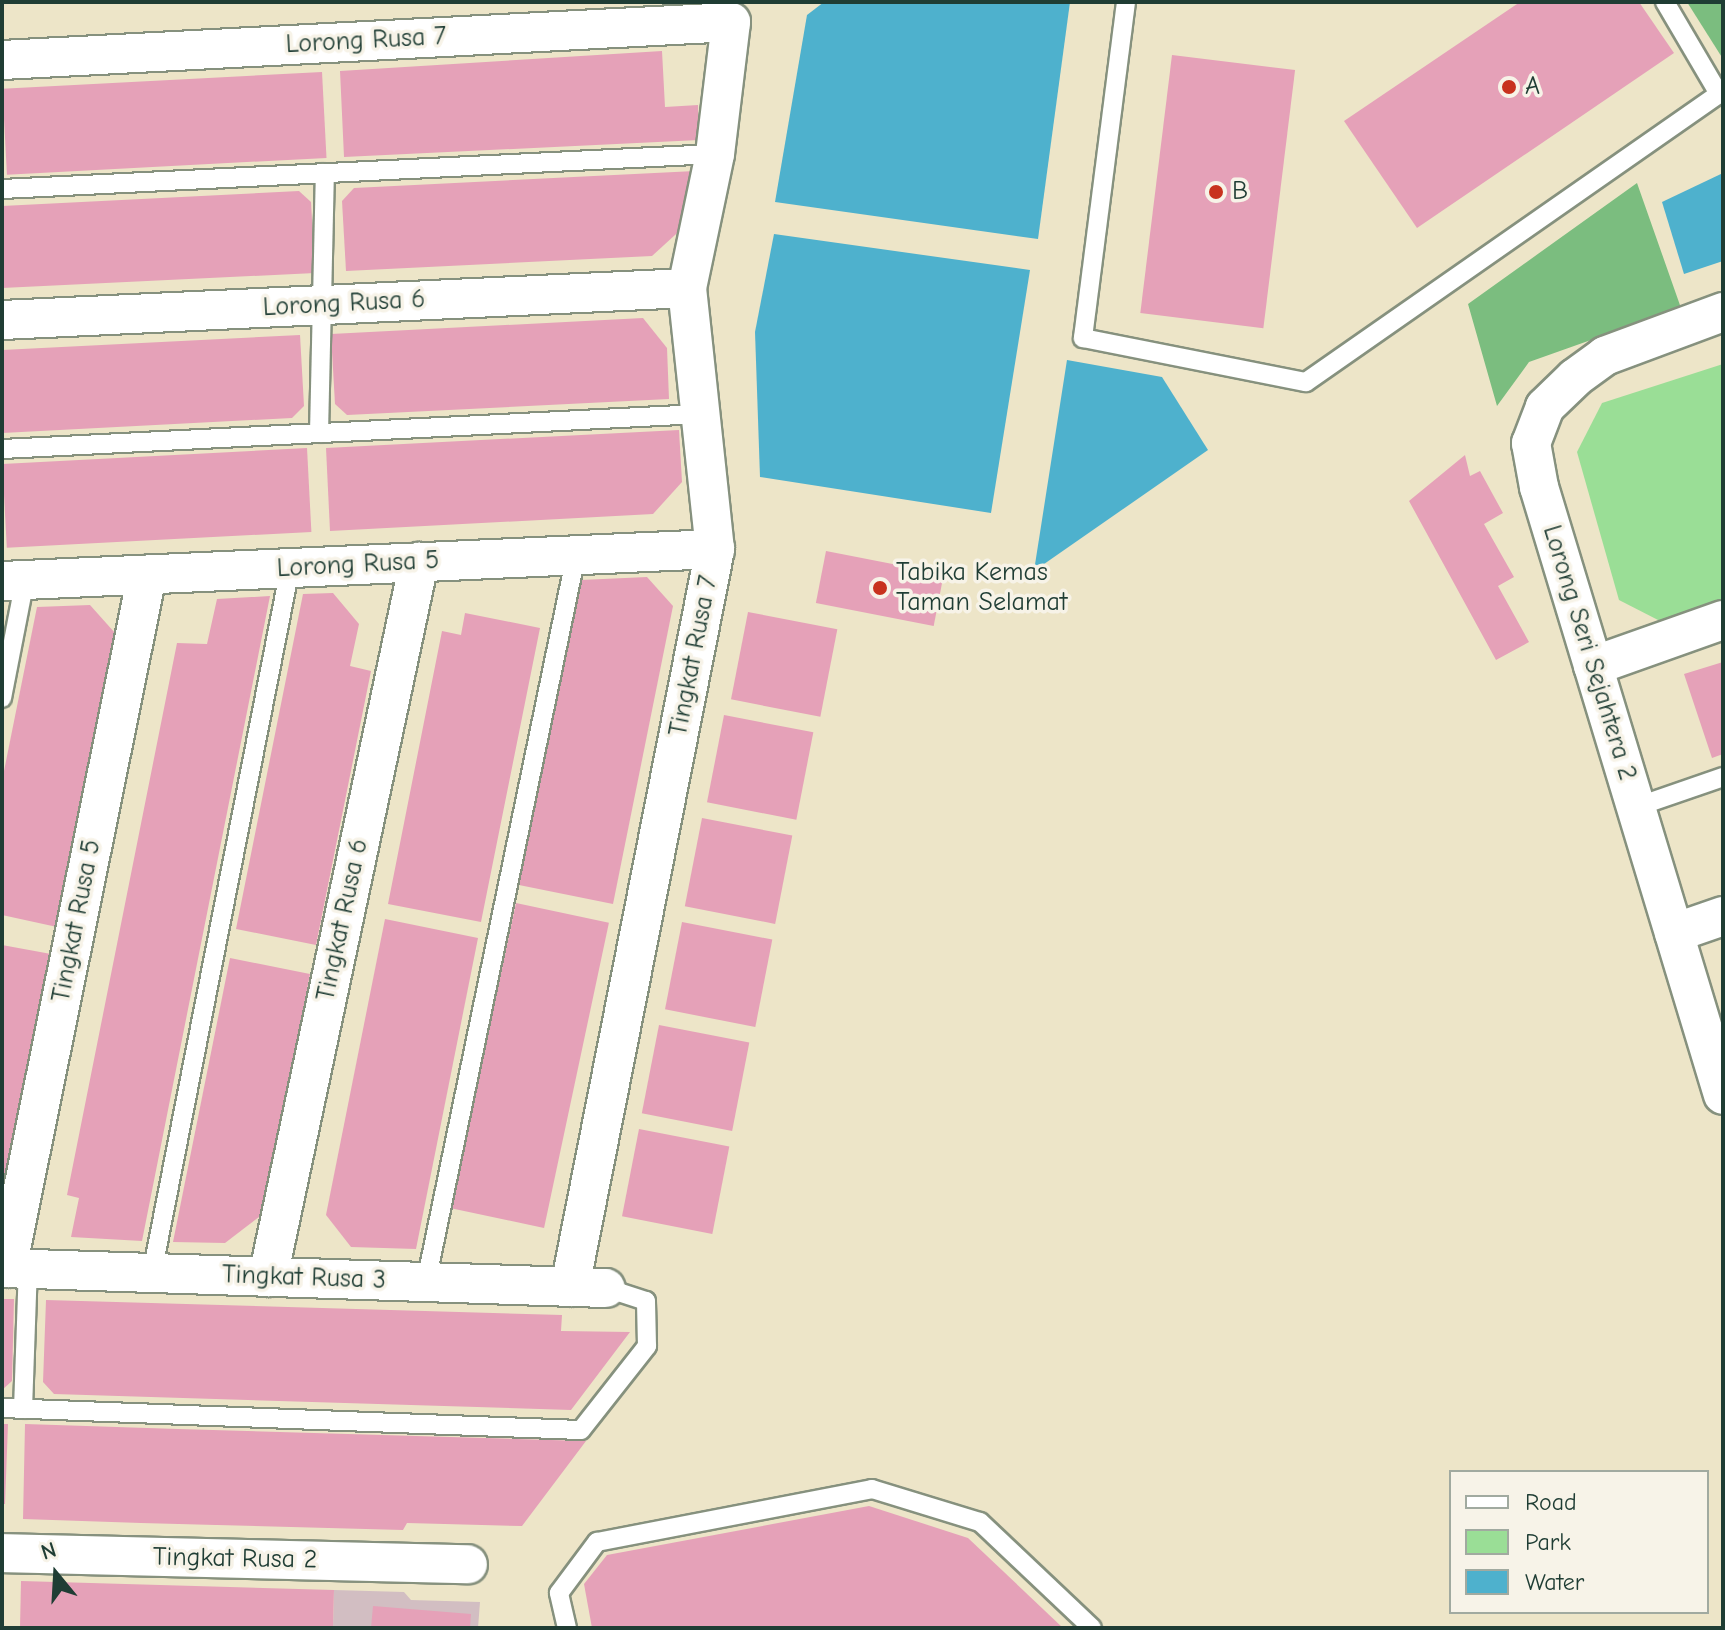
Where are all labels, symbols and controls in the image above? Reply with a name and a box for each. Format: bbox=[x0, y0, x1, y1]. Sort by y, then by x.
street label: Lorong Rusa 7 bbox=[285, 21, 447, 61]
place label: A bbox=[1525, 71, 1540, 103]
marker: A bbox=[1500, 78, 1518, 96]
place label: B bbox=[1232, 176, 1248, 208]
marker: B bbox=[1207, 183, 1225, 201]
street label: Lorong Rusa 6 bbox=[262, 284, 426, 324]
street label: Lorong Seri Sejahtera 2 bbox=[1535, 522, 1643, 784]
street label: Lorong Rusa 5 bbox=[276, 545, 440, 585]
place label: Tabika Kemas Taman Selamat bbox=[896, 557, 1067, 618]
street label: Tingkat Rusa 7 bbox=[663, 573, 725, 739]
marker: Tabika Kemas Taman Selamat bbox=[871, 579, 889, 597]
street label: Tingkat Rusa 6 bbox=[311, 836, 375, 1004]
street label: Tingkat Rusa 5 bbox=[46, 837, 108, 1005]
street label: Tingkat Rusa 3 bbox=[222, 1260, 386, 1296]
legend bbox=[1449, 1470, 1709, 1614]
text: Road bbox=[1525, 1488, 1577, 1516]
text: Park bbox=[1525, 1528, 1571, 1556]
north arrow bbox=[16, 1534, 96, 1614]
text: N bbox=[38, 1537, 59, 1566]
street label: Tingkat Rusa 2 bbox=[153, 1542, 317, 1576]
text: Water bbox=[1525, 1568, 1584, 1596]

